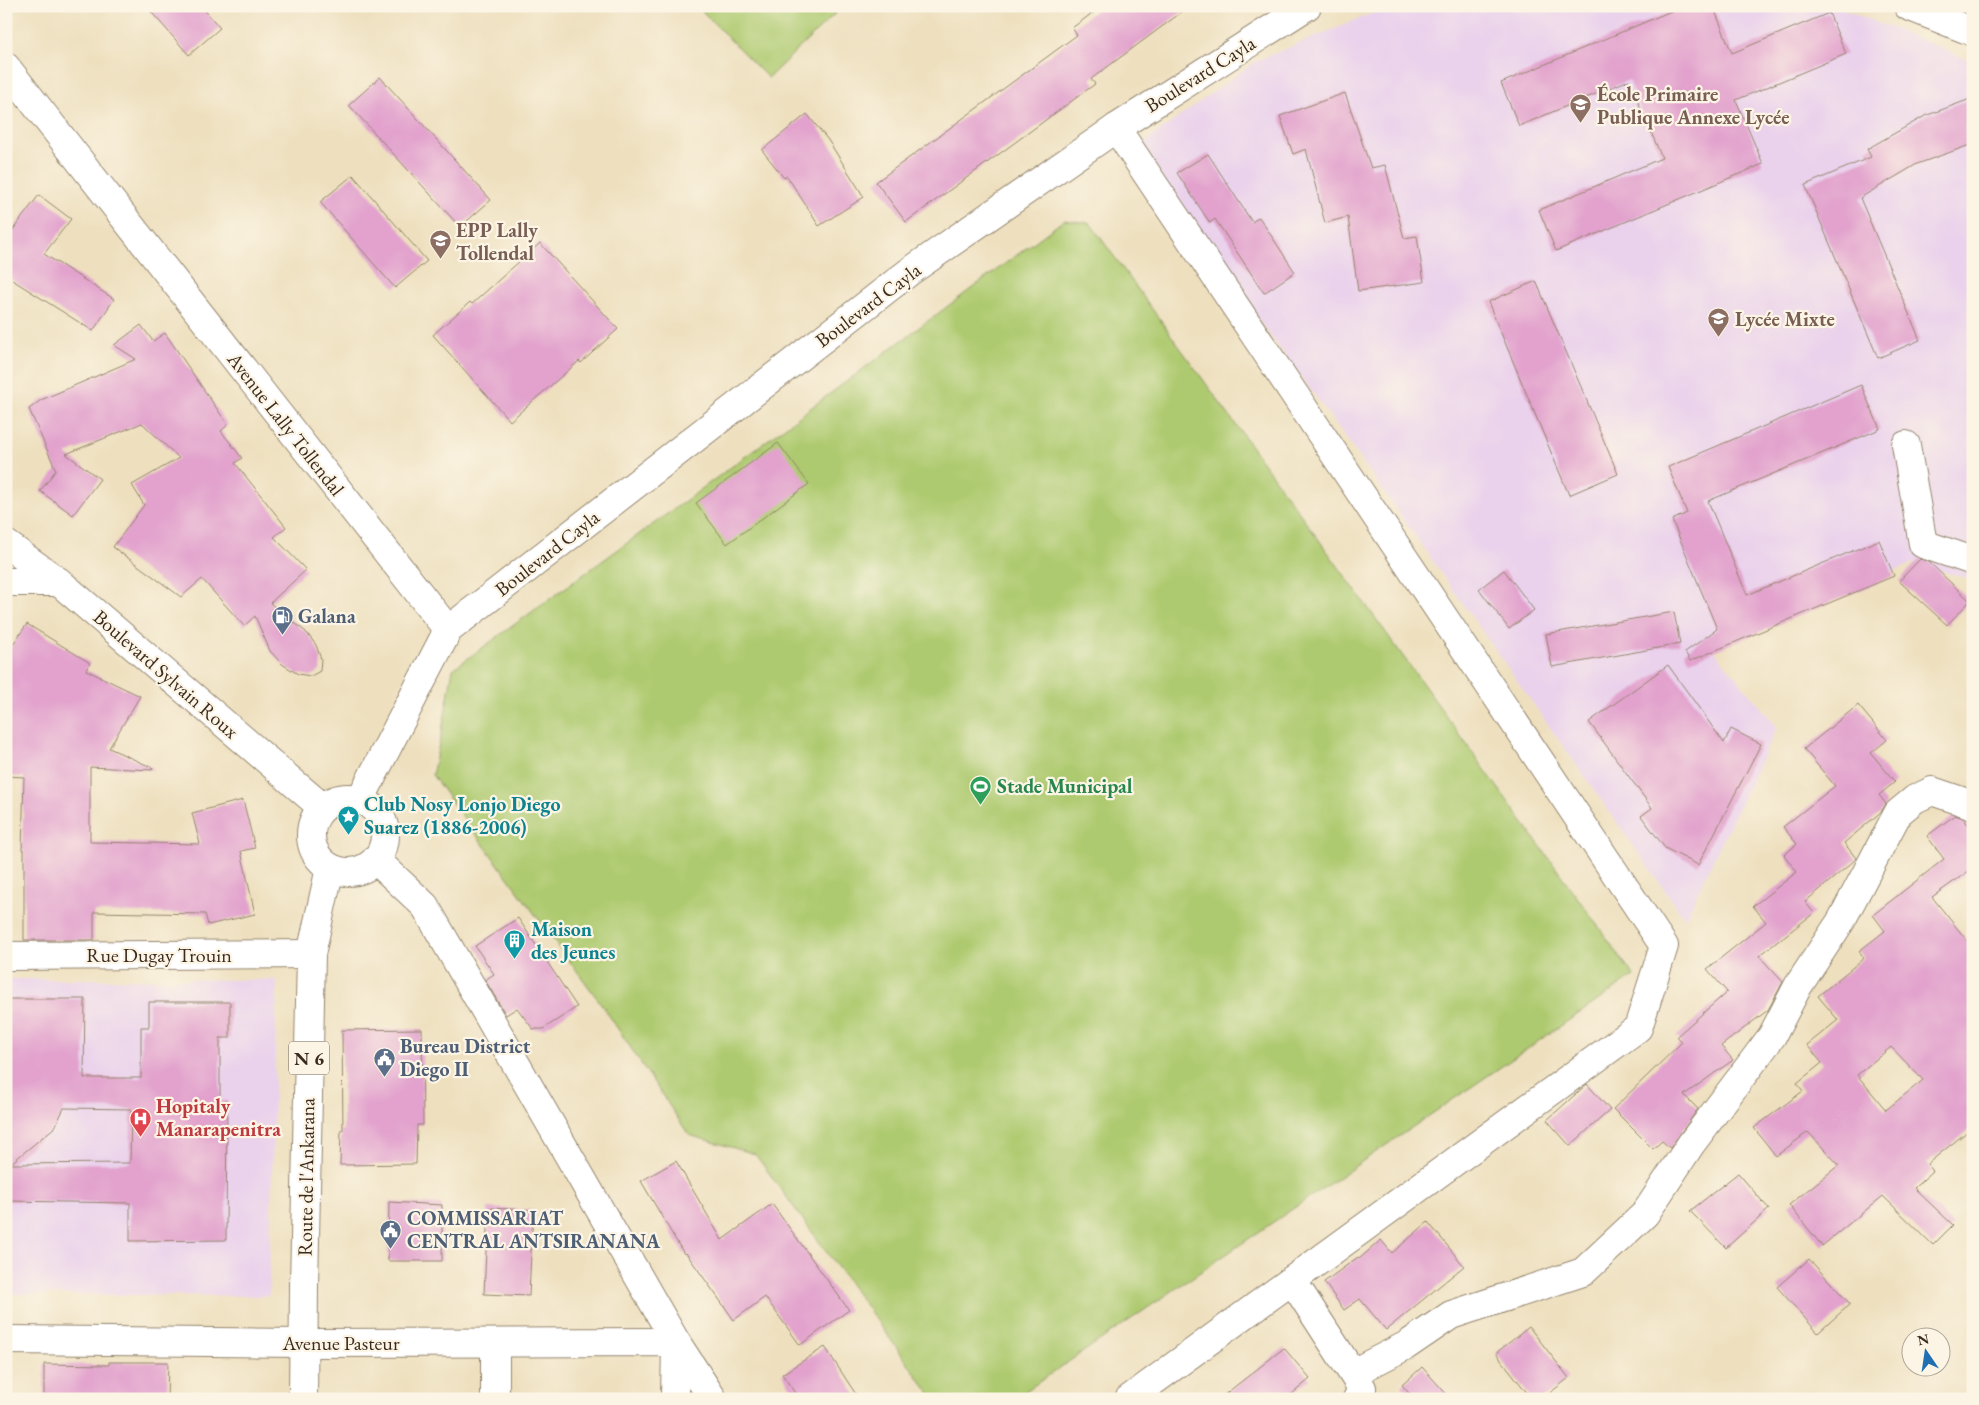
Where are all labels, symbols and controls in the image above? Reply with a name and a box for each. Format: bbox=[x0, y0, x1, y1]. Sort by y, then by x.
street label: Boulevard Cayla bbox=[1140, 30, 1260, 118]
place label: École Primaire Publique Annexe Lycée bbox=[1597, 81, 1790, 130]
school or university icon: École Primaire Publique Annexe Lycée bbox=[1569, 93, 1593, 124]
place label: EPP Lally Tollendal bbox=[456, 217, 538, 266]
school or university icon: EPP Lally Tollendal bbox=[428, 229, 452, 260]
street label: Boulevard Cayla bbox=[810, 257, 926, 353]
place label: Lycée Mixte bbox=[1735, 306, 1835, 332]
school or university icon: Lycée Mixte bbox=[1707, 307, 1731, 338]
street label: Avenue Lally Tollendal bbox=[221, 346, 350, 501]
street label: Boulevard Cayla bbox=[490, 504, 604, 602]
place label: Galana bbox=[298, 603, 356, 629]
street label: Boulevard Sylvain Roux bbox=[88, 604, 244, 744]
fuel station icon: Galana bbox=[270, 604, 294, 635]
place label: Stade Municipal bbox=[997, 773, 1133, 799]
sports icon: Stade Municipal bbox=[969, 774, 993, 805]
place label: Club Nosy Lonjo Diego Suarez (1886-2006) bbox=[364, 791, 561, 840]
place icon: Club Nosy Lonjo Diego Suarez (1886-2006) bbox=[336, 804, 360, 835]
place label: Maison des Jeunes bbox=[531, 916, 615, 965]
building icon: Maison des Jeunes bbox=[503, 929, 527, 960]
street label: Rue Dugay Trouin bbox=[86, 942, 232, 968]
place label: Bureau District Diego II bbox=[400, 1033, 531, 1082]
road number: N 6 bbox=[289, 1042, 329, 1074]
public building icon: Bureau District Diego II bbox=[372, 1046, 396, 1077]
place label: Hopitaly Manarapenitra bbox=[156, 1093, 281, 1142]
street label: Route de l'Ankarana bbox=[292, 1098, 320, 1256]
hospital icon: Hopitaly Manarapenitra bbox=[128, 1106, 152, 1137]
place label: COMMISSARIAT CENTRAL ANTSIRANANA bbox=[407, 1205, 661, 1254]
public building icon: COMMISSARIAT CENTRAL ANTSIRANANA bbox=[379, 1218, 403, 1249]
north arrow bbox=[1902, 1328, 1952, 1378]
text: N bbox=[1916, 1329, 1931, 1349]
street label: Avenue Pasteur bbox=[281, 1330, 400, 1356]

